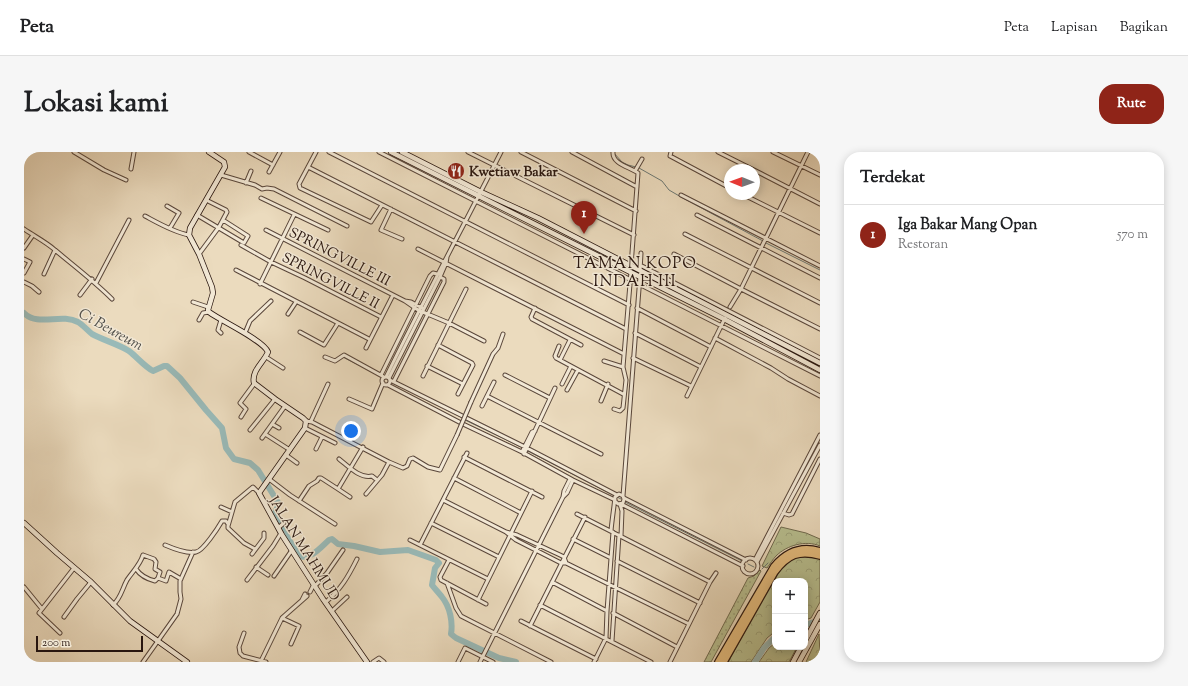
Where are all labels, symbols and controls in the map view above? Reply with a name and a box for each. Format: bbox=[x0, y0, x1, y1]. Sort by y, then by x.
text: Peta bbox=[20, 14, 54, 41]
text: Peta bbox=[1004, 18, 1029, 38]
text: Lapisan bbox=[1051, 18, 1098, 38]
text: Bagikan bbox=[1120, 18, 1168, 38]
text: Lokasi kami bbox=[24, 84, 168, 124]
button: Rute bbox=[1099, 84, 1164, 124]
restaurant icon: Kwetiaw Bakar bbox=[446, 161, 466, 181]
place label: Kwetiaw Bakar bbox=[469, 163, 559, 183]
north arrow bbox=[724, 164, 760, 200]
text: Terdekat bbox=[860, 166, 925, 190]
pin: 1 bbox=[571, 201, 597, 234]
text: Iga Bakar Mang Opan bbox=[898, 215, 1037, 236]
street label: SPRINGVILLE III bbox=[287, 223, 393, 289]
text: 1 bbox=[871, 226, 875, 244]
text: 570 m bbox=[1117, 226, 1148, 244]
text: Restoran bbox=[898, 236, 948, 254]
street label: SPRINGVILLE II bbox=[280, 248, 382, 312]
district label: TAMAN KOPO INDAH III bbox=[573, 253, 697, 294]
water label: Ci Beureum bbox=[74, 304, 147, 357]
your location bbox=[341, 421, 361, 441]
street label: JALAN MAHMUD bbox=[262, 492, 344, 605]
map controls bbox=[772, 578, 808, 650]
button: + bbox=[772, 578, 808, 614]
button: − bbox=[772, 614, 808, 650]
scale bar bbox=[36, 634, 143, 653]
text: 200 m bbox=[42, 635, 70, 651]

